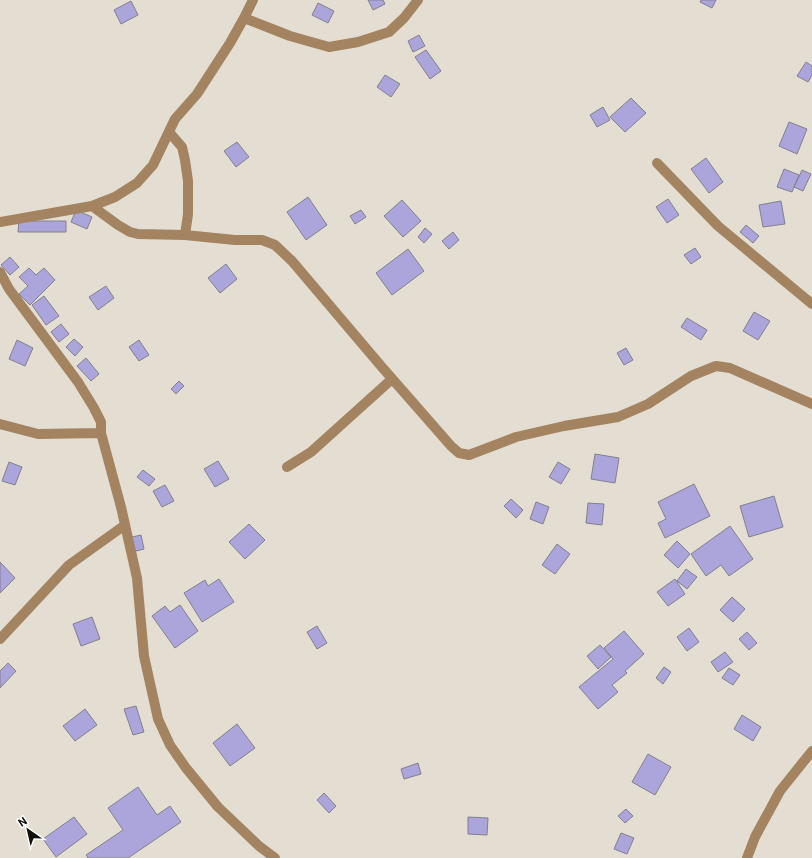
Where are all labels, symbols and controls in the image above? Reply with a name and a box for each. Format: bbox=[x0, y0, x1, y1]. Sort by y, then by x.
north arrow bbox=[8, 810, 48, 850]
text: N bbox=[16, 814, 30, 830]

